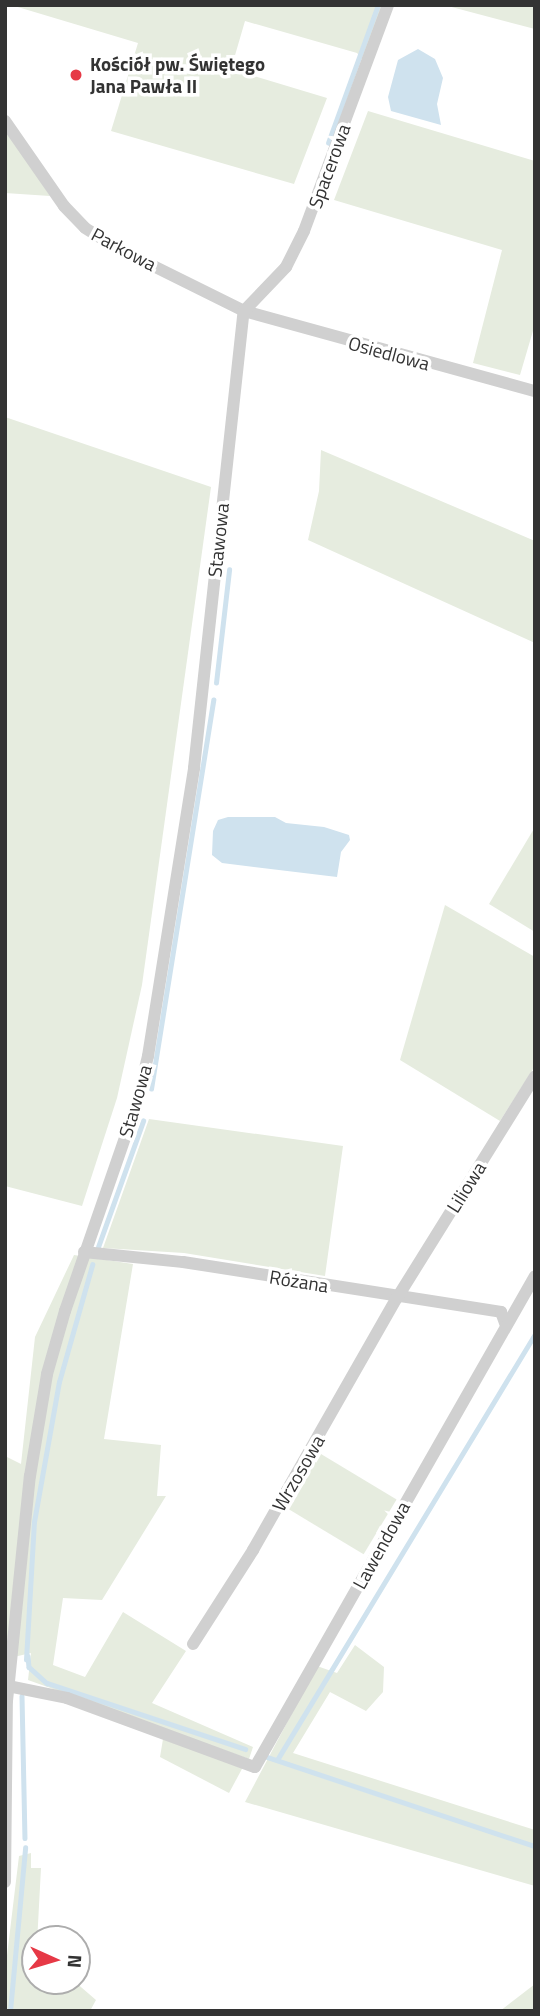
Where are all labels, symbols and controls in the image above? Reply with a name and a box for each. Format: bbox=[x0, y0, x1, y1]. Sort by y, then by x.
place label: Kościół pw. Świętego Jana Pawła II bbox=[90, 53, 265, 97]
marker: Kościół pw. Świętego Jana Pawła II bbox=[68, 67, 84, 83]
street label: Spacerowa bbox=[303, 121, 355, 211]
street label: Parkowa bbox=[88, 223, 160, 275]
street label: Osiedlowa bbox=[346, 331, 432, 375]
street label: Stawowa bbox=[203, 502, 233, 578]
street label: Stawowa bbox=[114, 1062, 156, 1140]
street label: Liliowa bbox=[442, 1157, 490, 1217]
street label: Różana bbox=[268, 1265, 330, 1297]
street label: Wrzosowa bbox=[267, 1431, 329, 1515]
street label: Lawendowa bbox=[348, 1497, 414, 1593]
north arrow bbox=[21, 1925, 91, 1995]
text: N bbox=[61, 1954, 90, 1969]

